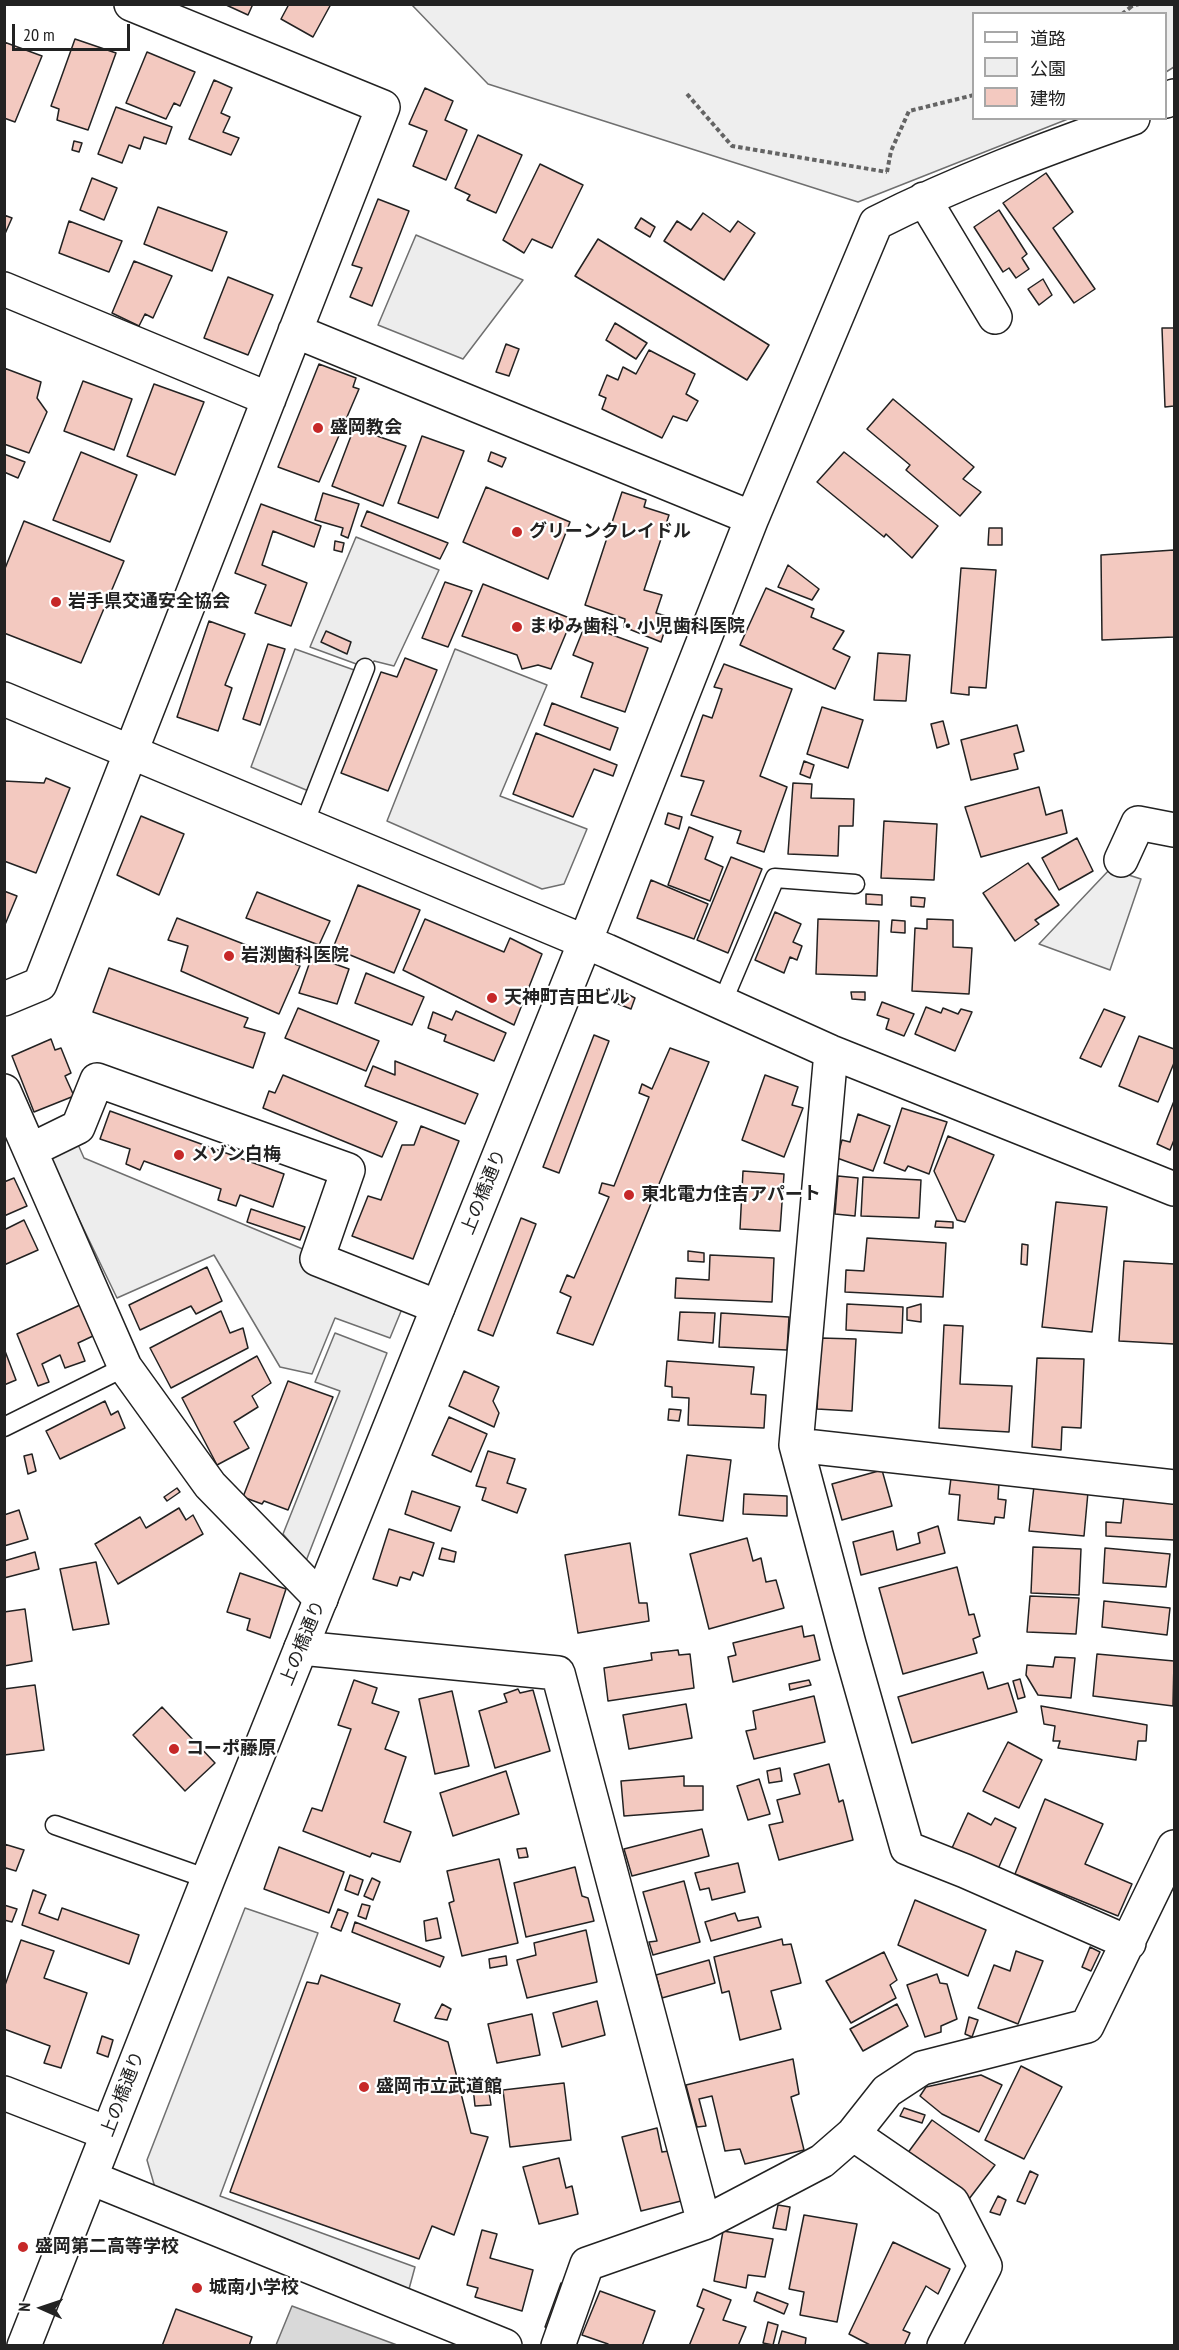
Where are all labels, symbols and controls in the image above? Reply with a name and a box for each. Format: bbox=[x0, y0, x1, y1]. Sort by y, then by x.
scale bar bbox=[15, 12, 134, 50]
legend bbox=[972, 12, 1167, 120]
text: 20 m bbox=[23, 23, 55, 46]
text: 道路 bbox=[1030, 27, 1066, 50]
text: 公園 bbox=[1030, 57, 1066, 80]
text: 建物 bbox=[1030, 87, 1066, 110]
place label: 盛岡教会 bbox=[330, 417, 402, 439]
marker: 盛岡教会 bbox=[311, 421, 325, 435]
place label: グリーンクレイドル bbox=[529, 521, 691, 543]
marker: グリーンクレイドル bbox=[510, 525, 524, 539]
place label: 岩手県交通安全協会 bbox=[68, 591, 230, 613]
marker: 岩手県交通安全協会 bbox=[49, 595, 63, 609]
place label: まゆみ歯科・小児歯科医院 bbox=[529, 616, 745, 638]
marker: まゆみ歯科・小児歯科医院 bbox=[510, 620, 524, 634]
place label: 岩渕歯科医院 bbox=[241, 945, 349, 967]
marker: 岩渕歯科医院 bbox=[222, 949, 236, 963]
place label: 天神町吉田ビル bbox=[504, 987, 630, 1009]
marker: 天神町吉田ビル bbox=[485, 991, 499, 1005]
place label: メゾン白梅 bbox=[191, 1144, 281, 1166]
street label: 上の橋通り bbox=[457, 1146, 511, 1238]
marker: メゾン白梅 bbox=[172, 1148, 186, 1162]
place label: 東北電力住吉アパート bbox=[641, 1184, 821, 1206]
marker: 東北電力住吉アパート bbox=[622, 1188, 636, 1202]
street label: 上の橋通り bbox=[276, 1597, 330, 1689]
place label: コーポ藤原 bbox=[186, 1738, 276, 1760]
marker: コーポ藤原 bbox=[167, 1742, 181, 1756]
street label: 上の橋通り bbox=[97, 2048, 149, 2140]
place label: 盛岡市立武道館 bbox=[376, 2076, 502, 2098]
marker: 盛岡市立武道館 bbox=[357, 2080, 371, 2094]
place label: 盛岡第二高等学校 bbox=[35, 2236, 179, 2258]
marker: 盛岡第二高等学校 bbox=[16, 2240, 30, 2254]
place label: 城南小学校 bbox=[209, 2277, 299, 2299]
north arrow bbox=[12, 2278, 72, 2338]
marker: 城南小学校 bbox=[190, 2281, 204, 2295]
text: N bbox=[14, 2302, 34, 2312]

